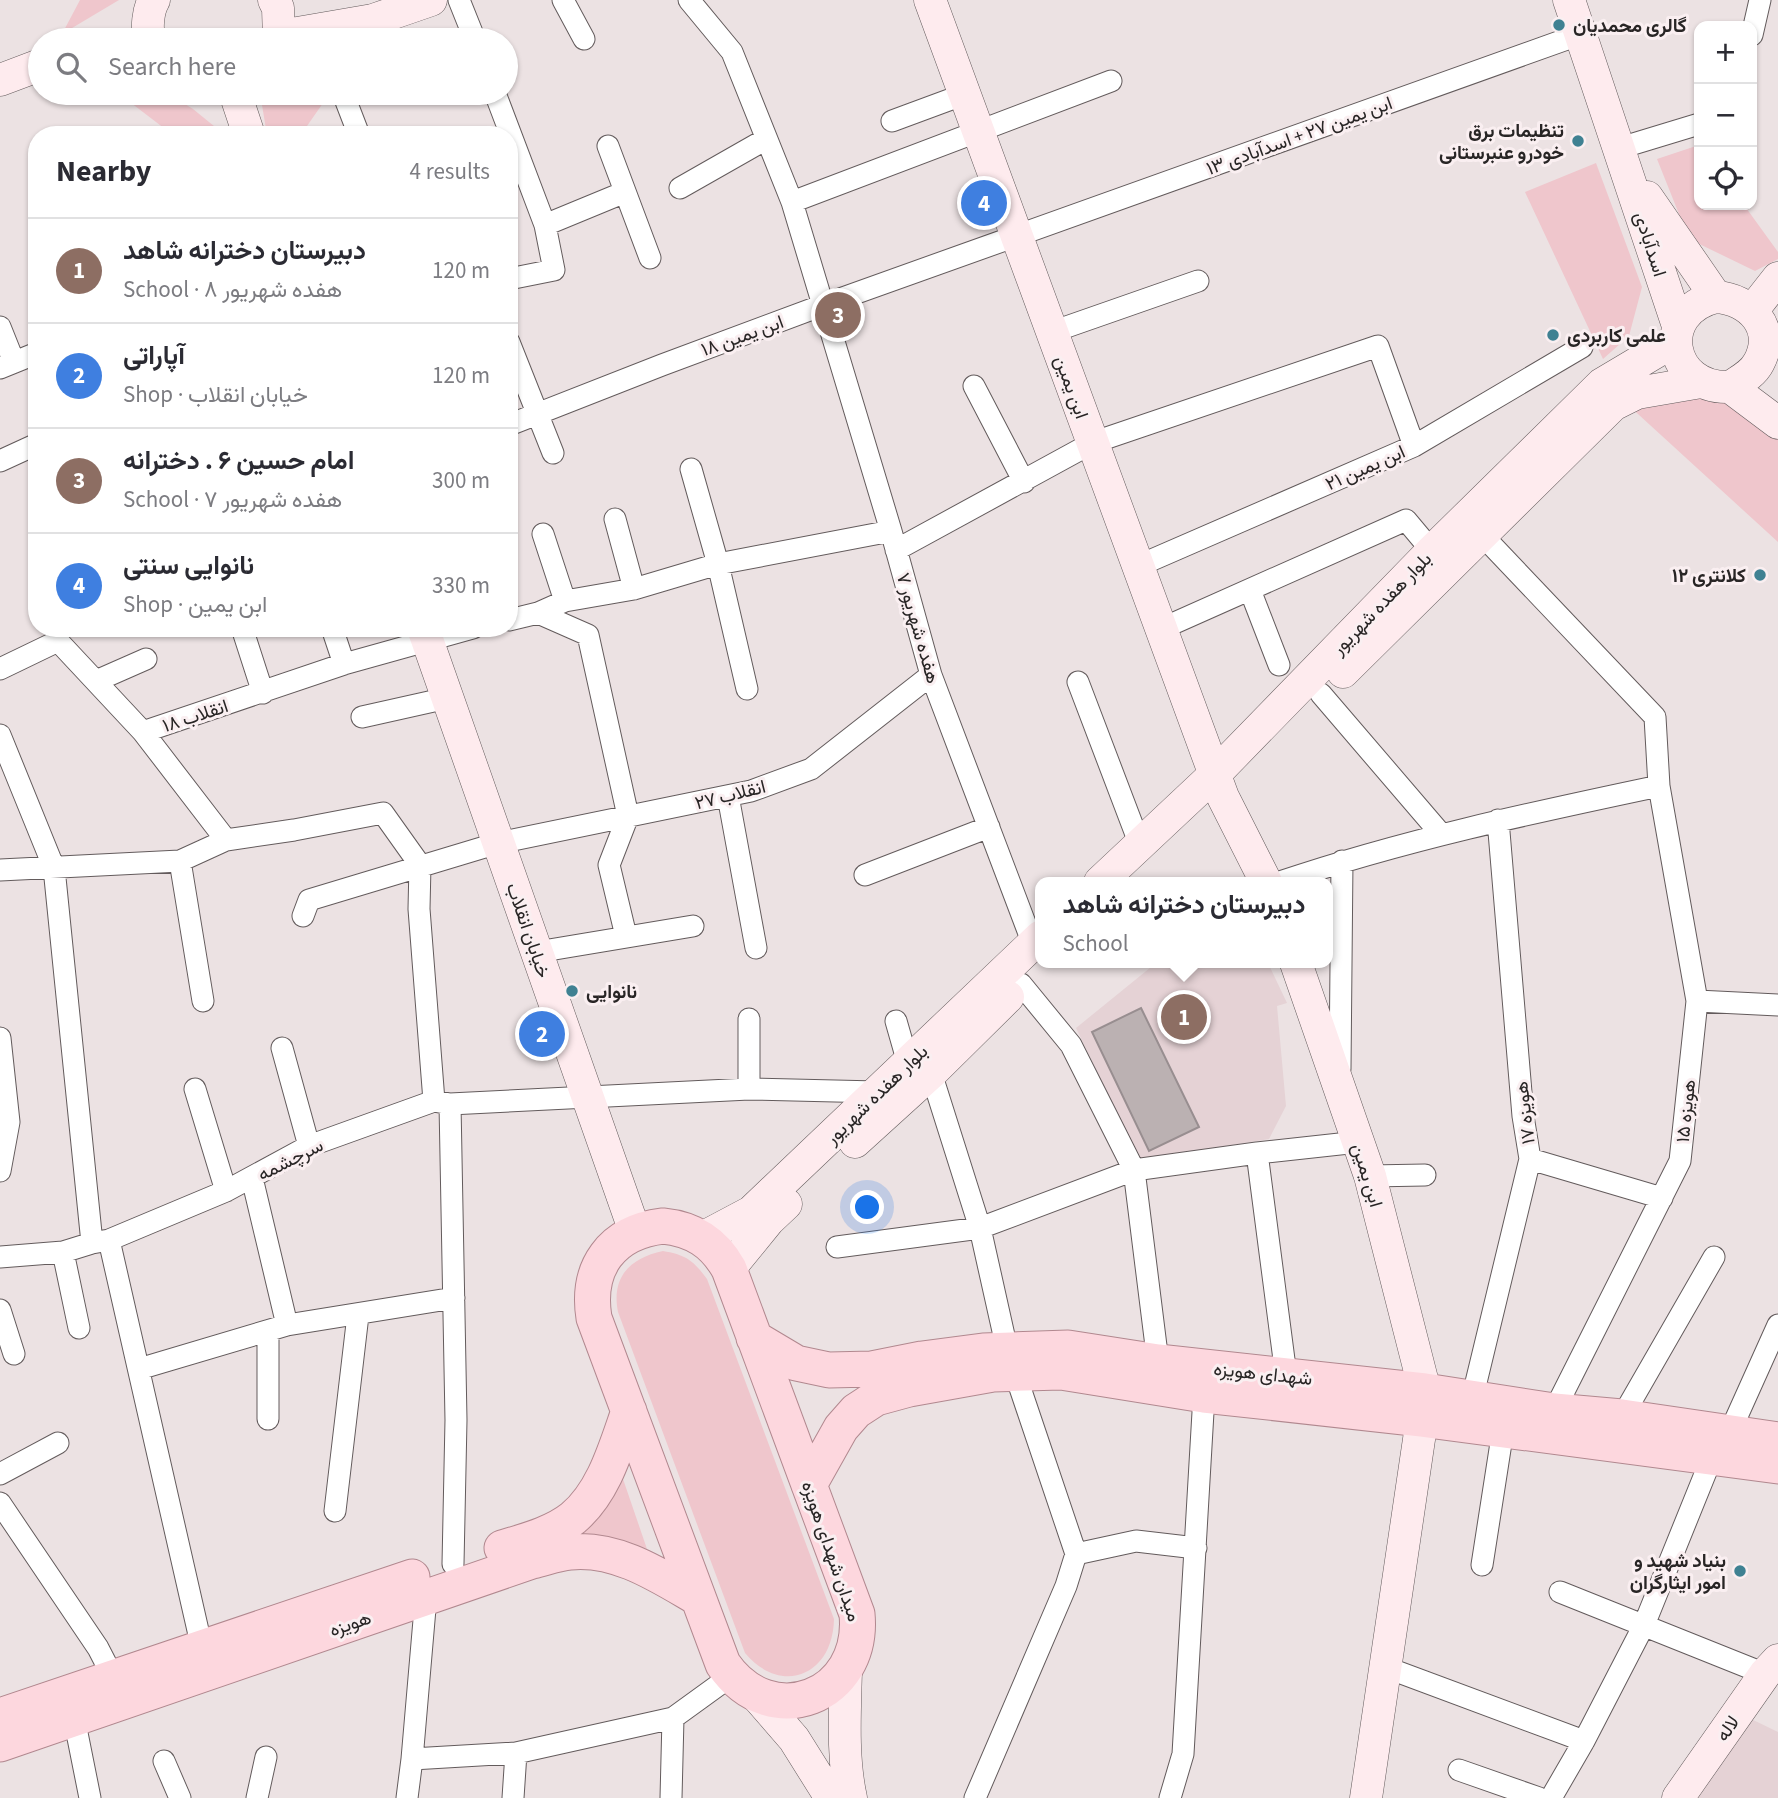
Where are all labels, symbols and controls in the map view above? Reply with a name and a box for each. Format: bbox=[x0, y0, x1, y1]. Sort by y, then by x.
place label: گالری محمدیان bbox=[1573, 13, 1687, 40]
marker: گالری محمدیان bbox=[1551, 17, 1567, 33]
map controls bbox=[1694, 21, 1757, 210]
button: + bbox=[1694, 21, 1757, 84]
search box bbox=[28, 28, 518, 105]
icon: search bbox=[52, 48, 90, 86]
text: Search here bbox=[108, 48, 236, 85]
button: − bbox=[1694, 84, 1757, 147]
street label: ابن یمین ۲۷ + اسدآبادی ۱۳ bbox=[1203, 90, 1396, 183]
place label: تنظیمات برق خودرو عنبرستانی bbox=[1439, 118, 1564, 167]
marker: تنظیمات برق خودرو عنبرستانی bbox=[1570, 133, 1586, 149]
button: locate bbox=[1694, 147, 1757, 210]
text: Nearby bbox=[56, 150, 151, 193]
text: 4 results bbox=[410, 155, 490, 188]
pin: 4 bbox=[961, 177, 1007, 229]
street label: اسدآبادی bbox=[1626, 208, 1673, 280]
text: دبیرستان دخترانه شاهد bbox=[123, 232, 366, 269]
text: 1 bbox=[73, 254, 85, 287]
text: 120 m bbox=[432, 254, 490, 287]
text: School · هفده شهریور ۸ bbox=[123, 273, 342, 306]
pin: 3 bbox=[815, 289, 861, 341]
street label: ابن یمین ۱۸ bbox=[697, 309, 788, 364]
place label: علمی کاربردی bbox=[1567, 323, 1666, 350]
marker: علمی کاربردی bbox=[1545, 327, 1561, 343]
text: آپاراتی bbox=[123, 337, 185, 374]
street label: ابن یمین bbox=[1047, 352, 1094, 423]
text: 2 bbox=[73, 359, 85, 392]
text: 120 m bbox=[432, 359, 490, 392]
text: Shop · خیابان انقلاب bbox=[123, 378, 308, 411]
street label: ابن یمین ۲۱ bbox=[1321, 439, 1410, 498]
text: امام حسین ۶ . دخترانه bbox=[123, 442, 354, 479]
text: 3 bbox=[73, 464, 85, 497]
text: 300 m bbox=[432, 464, 490, 497]
text: School · هفده شهریور ۷ bbox=[123, 483, 342, 516]
text: نانوایی سنتی bbox=[123, 547, 254, 584]
street label: بلوار هفده شهریور bbox=[1325, 547, 1438, 662]
place label: کلانتری ۱۲ bbox=[1672, 563, 1746, 590]
marker: کلانتری ۱۲ bbox=[1752, 567, 1768, 583]
text: 4 bbox=[73, 569, 85, 602]
text: 330 m bbox=[432, 569, 490, 602]
street label: هفده شهریور ۷ bbox=[889, 570, 946, 687]
text: Shop · ابن یمین bbox=[123, 588, 267, 621]
street label: انقلاب ۱۸ bbox=[159, 693, 232, 740]
street label: انقلاب ۲۷ bbox=[692, 774, 769, 817]
popup bbox=[1035, 877, 1333, 968]
street label: خیابان انقلاب bbox=[499, 879, 556, 982]
text: دبیرستان دخترانه شاهد bbox=[1063, 886, 1305, 923]
text: School bbox=[1063, 927, 1129, 960]
place label: نانوایی bbox=[586, 979, 637, 1006]
marker: نانوایی bbox=[564, 983, 580, 999]
pin: 1 bbox=[1161, 991, 1207, 1043]
pin: 2 bbox=[519, 1008, 565, 1060]
street label: بلوار هفده شهریور bbox=[819, 1039, 935, 1152]
street label: هویزه ۱۵ bbox=[1670, 1078, 1703, 1144]
street label: هویزه ۱۷ bbox=[1508, 1080, 1543, 1146]
street label: سرچشمه bbox=[253, 1132, 328, 1188]
street label: ابن یمین bbox=[1344, 1140, 1389, 1211]
your location bbox=[850, 1190, 884, 1224]
street label: شهدای هویزه bbox=[1212, 1356, 1314, 1393]
street label: میدان شهدای هویزه bbox=[794, 1477, 867, 1626]
place label: بنیاد شهید و امور ایثارگران bbox=[1630, 1548, 1726, 1597]
marker: بنیاد شهید و امور ایثارگران bbox=[1732, 1563, 1748, 1579]
street label: هویزه bbox=[326, 1605, 375, 1644]
street label: لاله bbox=[1710, 1710, 1747, 1747]

